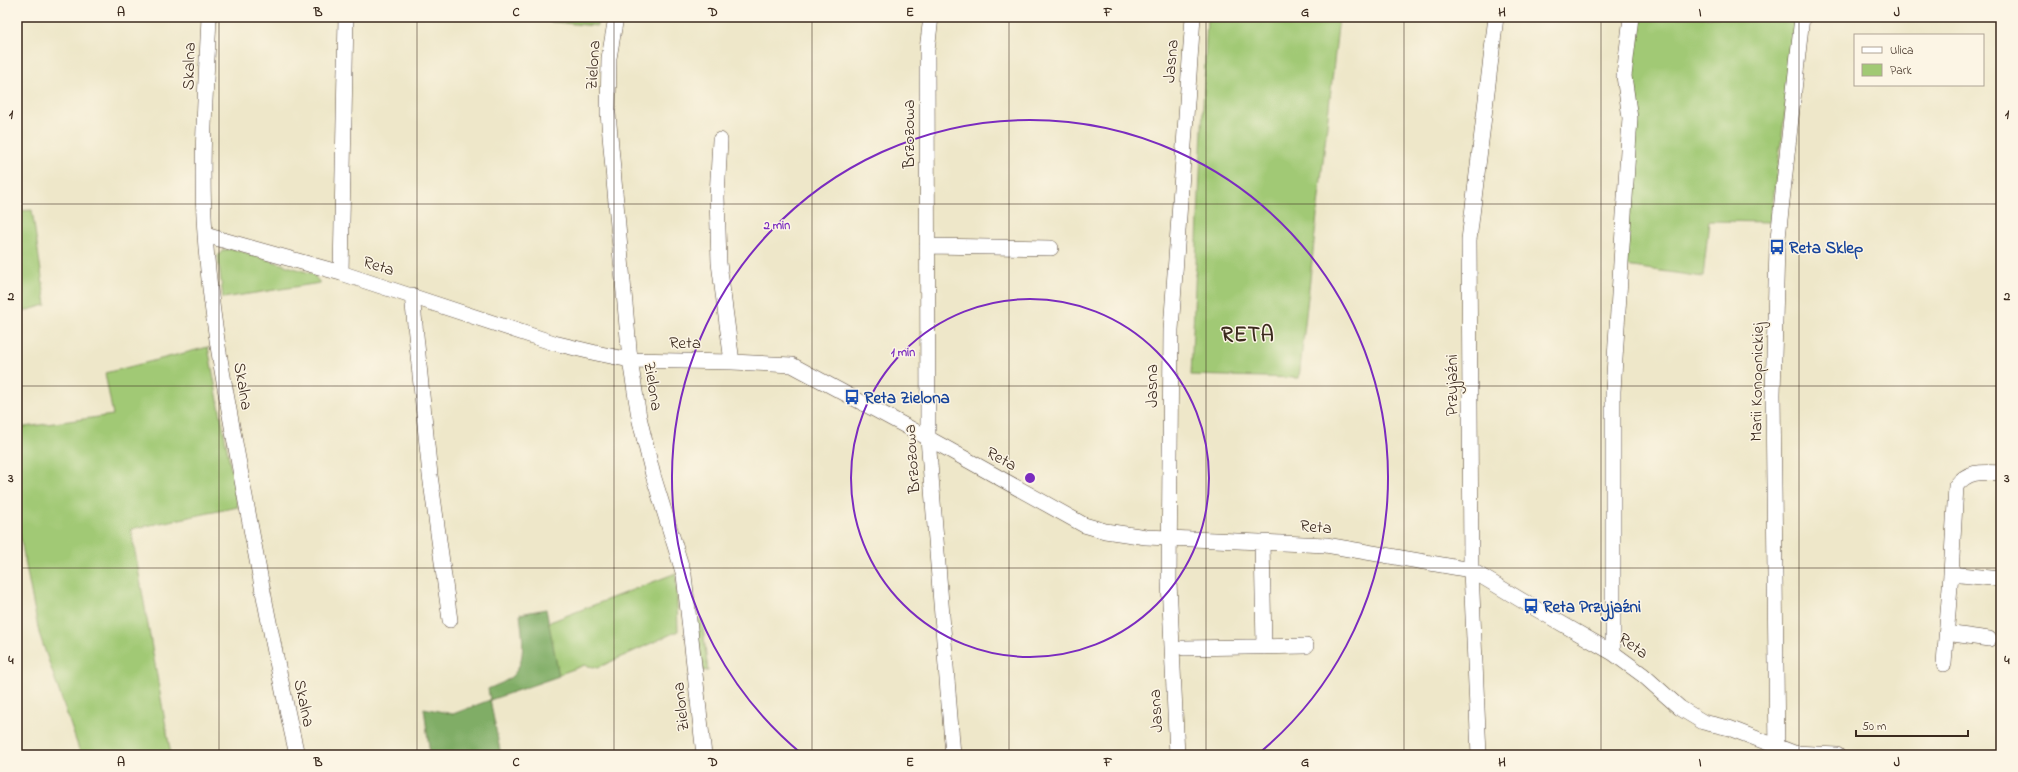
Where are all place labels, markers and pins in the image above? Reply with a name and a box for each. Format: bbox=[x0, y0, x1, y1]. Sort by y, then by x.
place label: Reta Sklep bbox=[1789, 236, 1863, 261]
bus stop icon: Reta Sklep bbox=[1768, 238, 1786, 256]
place label: Reta Zielona bbox=[864, 386, 950, 411]
bus stop icon: Reta Zielona bbox=[843, 388, 861, 406]
centre of rings bbox=[1023, 471, 1037, 485]
place label: Reta Przyjaźni bbox=[1543, 595, 1641, 622]
bus stop icon: Reta Przyjaźni bbox=[1522, 597, 1540, 615]

